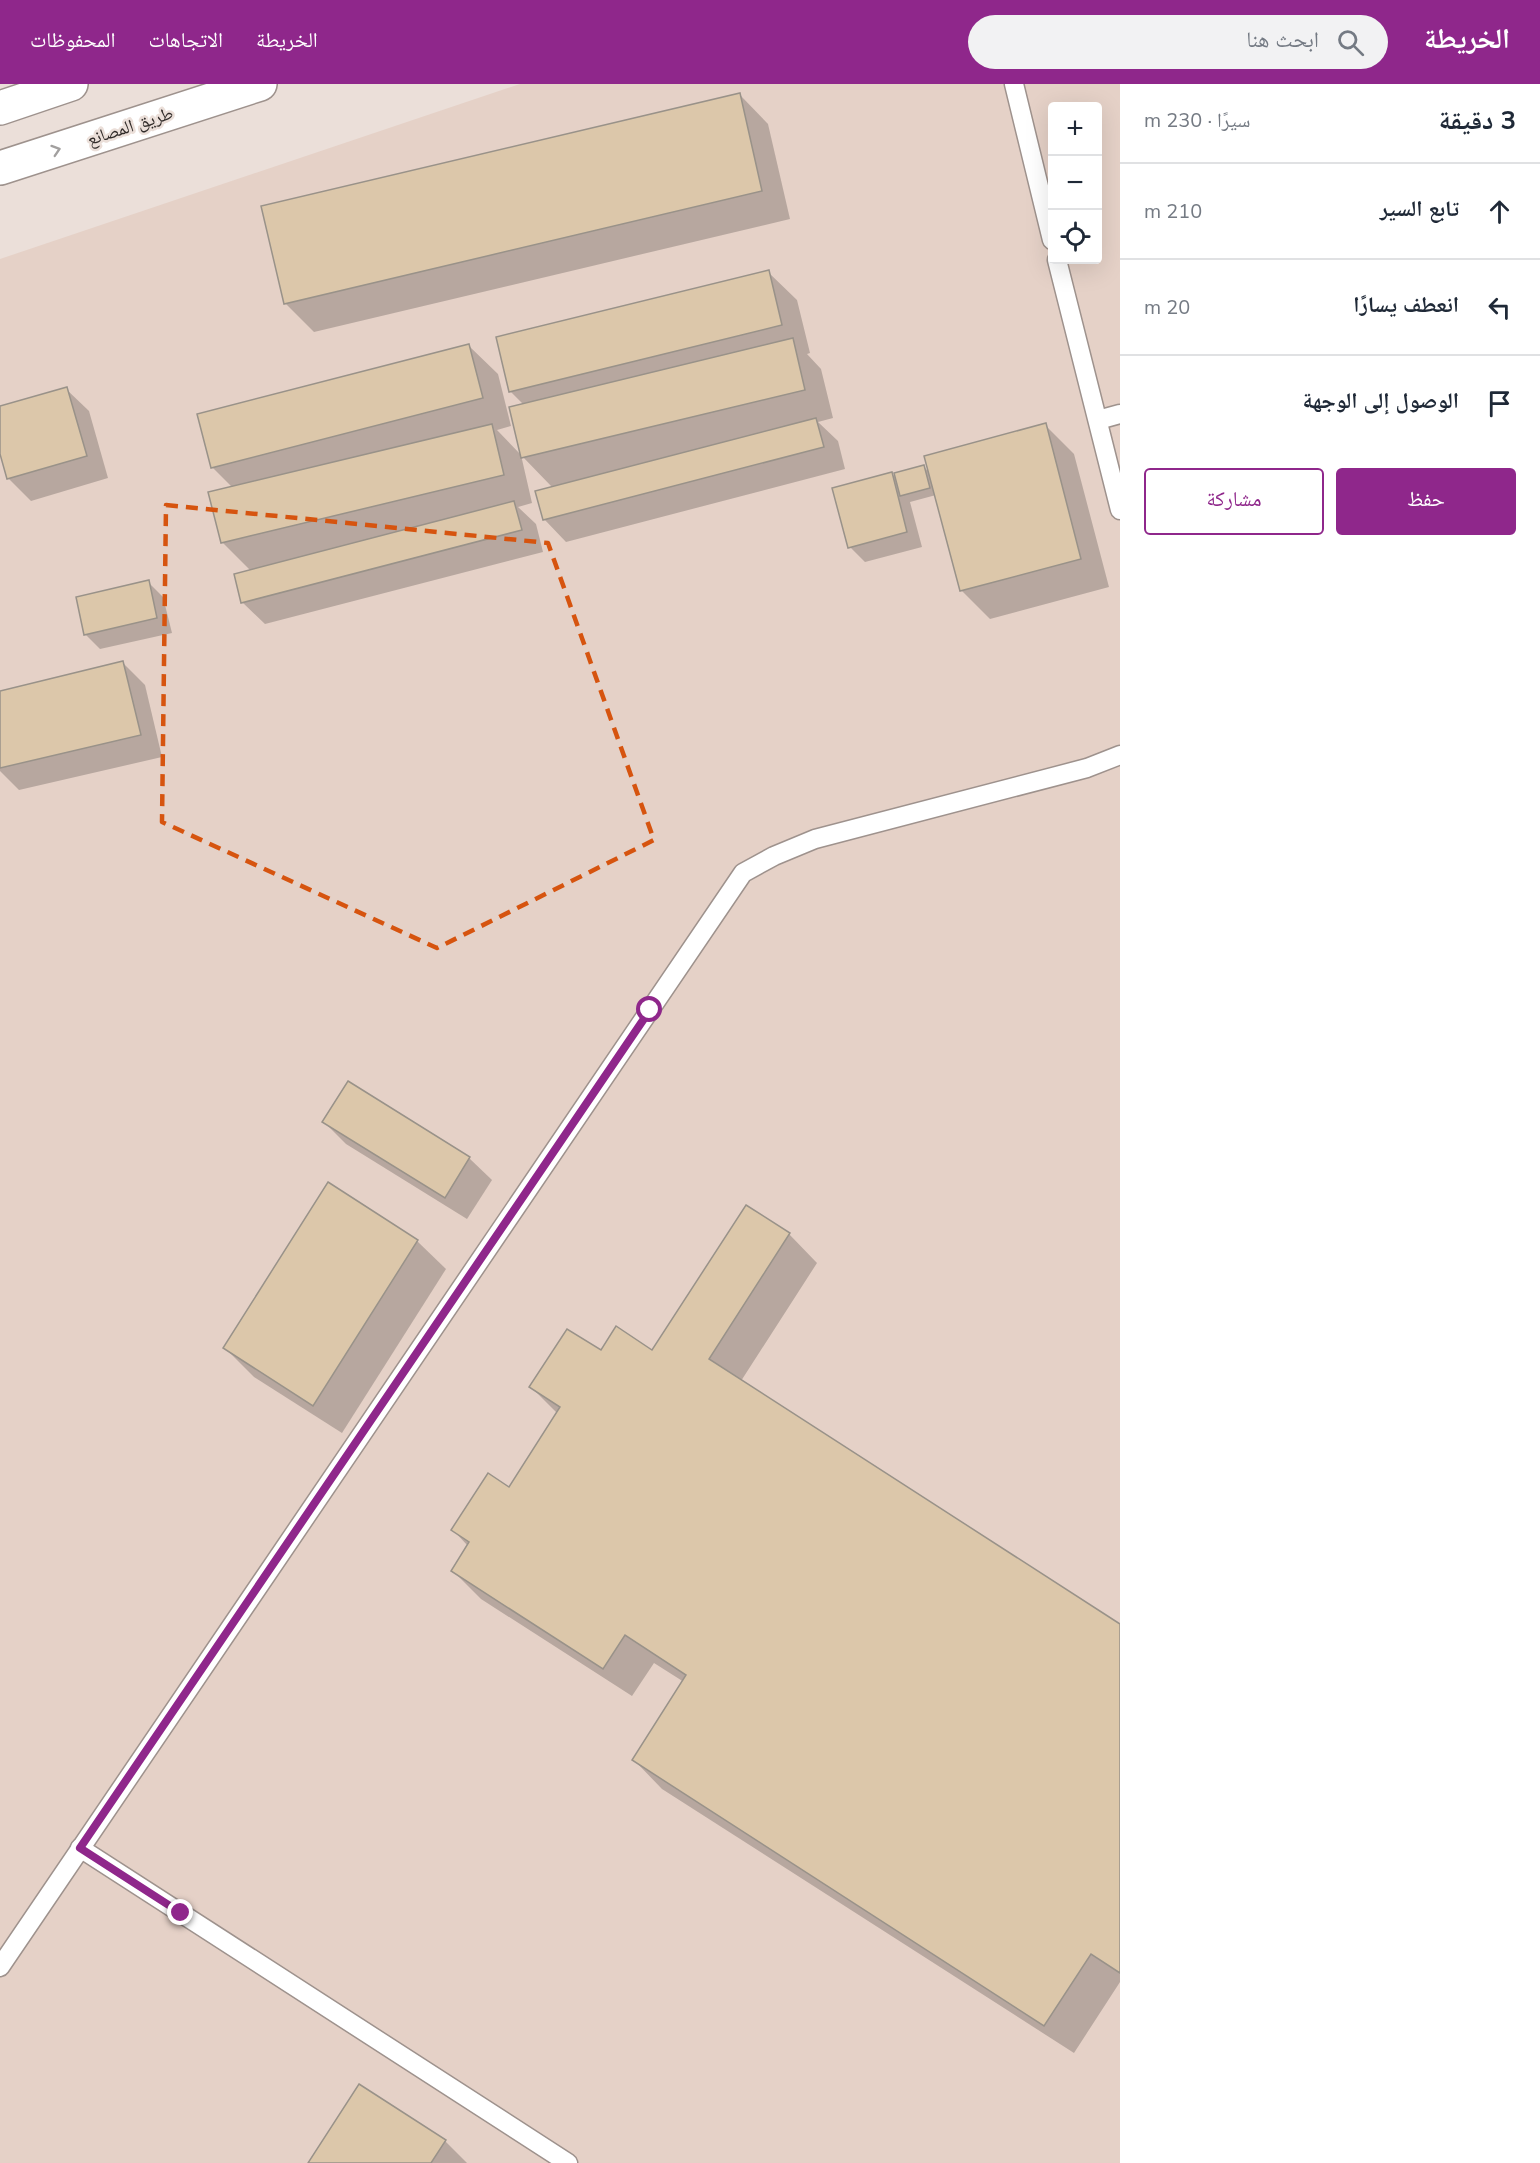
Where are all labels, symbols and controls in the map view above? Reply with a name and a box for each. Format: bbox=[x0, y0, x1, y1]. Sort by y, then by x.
search box bbox=[968, 15, 1388, 69]
text: الخريطة bbox=[1424, 20, 1510, 58]
text: ابحث هنا bbox=[1246, 25, 1319, 55]
text: المحفوظات bbox=[30, 26, 115, 54]
text: الاتجاهات bbox=[148, 26, 223, 54]
text: الخريطة bbox=[256, 26, 318, 54]
icon: search bbox=[1334, 26, 1367, 59]
street label: طريق المصانع bbox=[84, 101, 176, 151]
map controls bbox=[1048, 102, 1102, 264]
button: + bbox=[1048, 102, 1102, 156]
text: 3 دقيقة bbox=[1439, 103, 1516, 138]
text: سيرًا · 230 m bbox=[1144, 107, 1250, 134]
one-way arrow bbox=[50, 145, 61, 157]
button: − bbox=[1048, 156, 1102, 210]
text: تابع السير bbox=[1380, 194, 1459, 224]
icon: ahead bbox=[1483, 195, 1516, 228]
text: 210 m bbox=[1144, 198, 1202, 225]
button: locate bbox=[1048, 210, 1102, 264]
text: انعطف يسارًا bbox=[1353, 290, 1459, 320]
icon: left bbox=[1483, 291, 1516, 324]
text: 20 m bbox=[1144, 294, 1190, 321]
text: الوصول إلى الوجهة bbox=[1302, 386, 1459, 416]
icon: arrive bbox=[1483, 387, 1516, 420]
button: مشاركة bbox=[1144, 468, 1324, 535]
button: حفظ bbox=[1336, 468, 1516, 535]
route start bbox=[636, 996, 662, 1022]
route end bbox=[167, 1899, 193, 1925]

